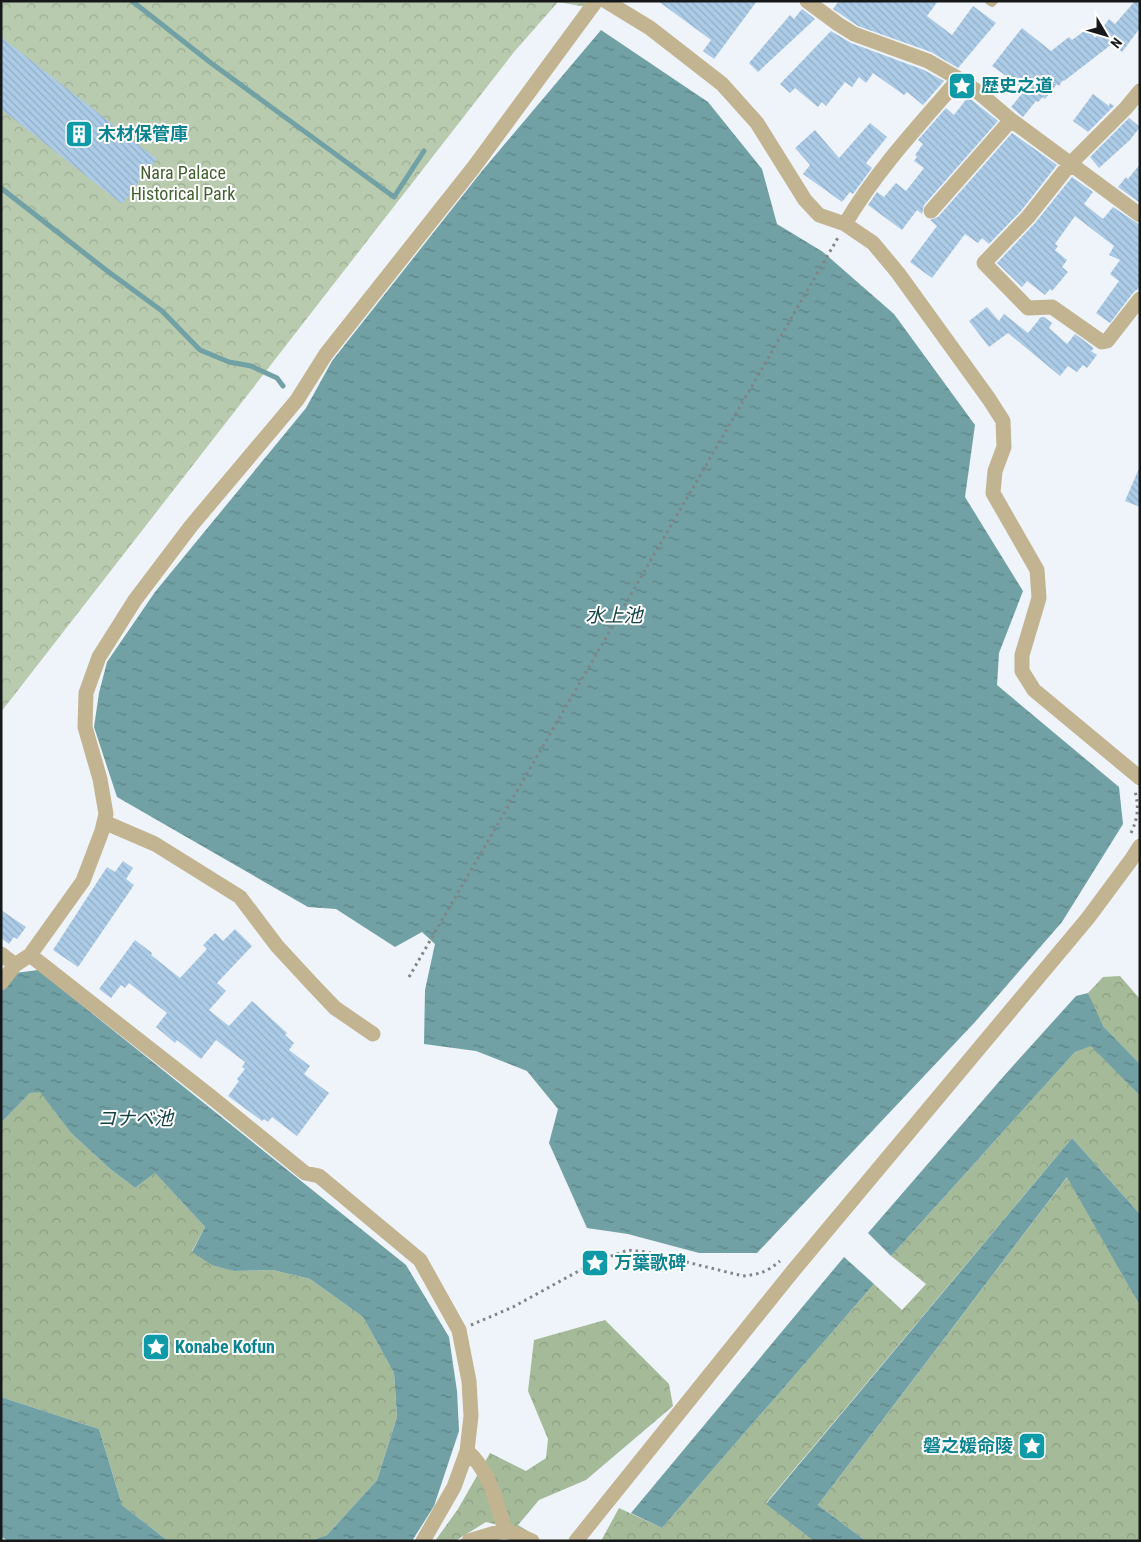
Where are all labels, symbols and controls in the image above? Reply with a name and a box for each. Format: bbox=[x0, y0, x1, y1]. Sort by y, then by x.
north arrow bbox=[1081, 10, 1131, 60]
text: N bbox=[1107, 35, 1125, 51]
place icon: 歴史之道 bbox=[947, 71, 977, 101]
place label: 歴史之道 bbox=[981, 75, 1053, 96]
building icon: 木材保管庫 bbox=[64, 119, 94, 149]
place label: 木材保管庫 bbox=[98, 123, 188, 144]
park label: Nara Palace Historical Park bbox=[131, 162, 235, 204]
water label: 水上池 bbox=[585, 604, 644, 627]
water label: コナベ池 bbox=[97, 1107, 175, 1130]
place icon: 万葉歌碑 bbox=[580, 1248, 610, 1278]
place label: 万葉歌碑 bbox=[614, 1252, 686, 1273]
place icon: Konabe Kofun bbox=[141, 1332, 171, 1362]
place label: Konabe Kofun bbox=[175, 1336, 275, 1357]
place icon: 磐之媛命陵 bbox=[1017, 1431, 1047, 1461]
place label: 磐之媛命陵 bbox=[923, 1435, 1013, 1456]

